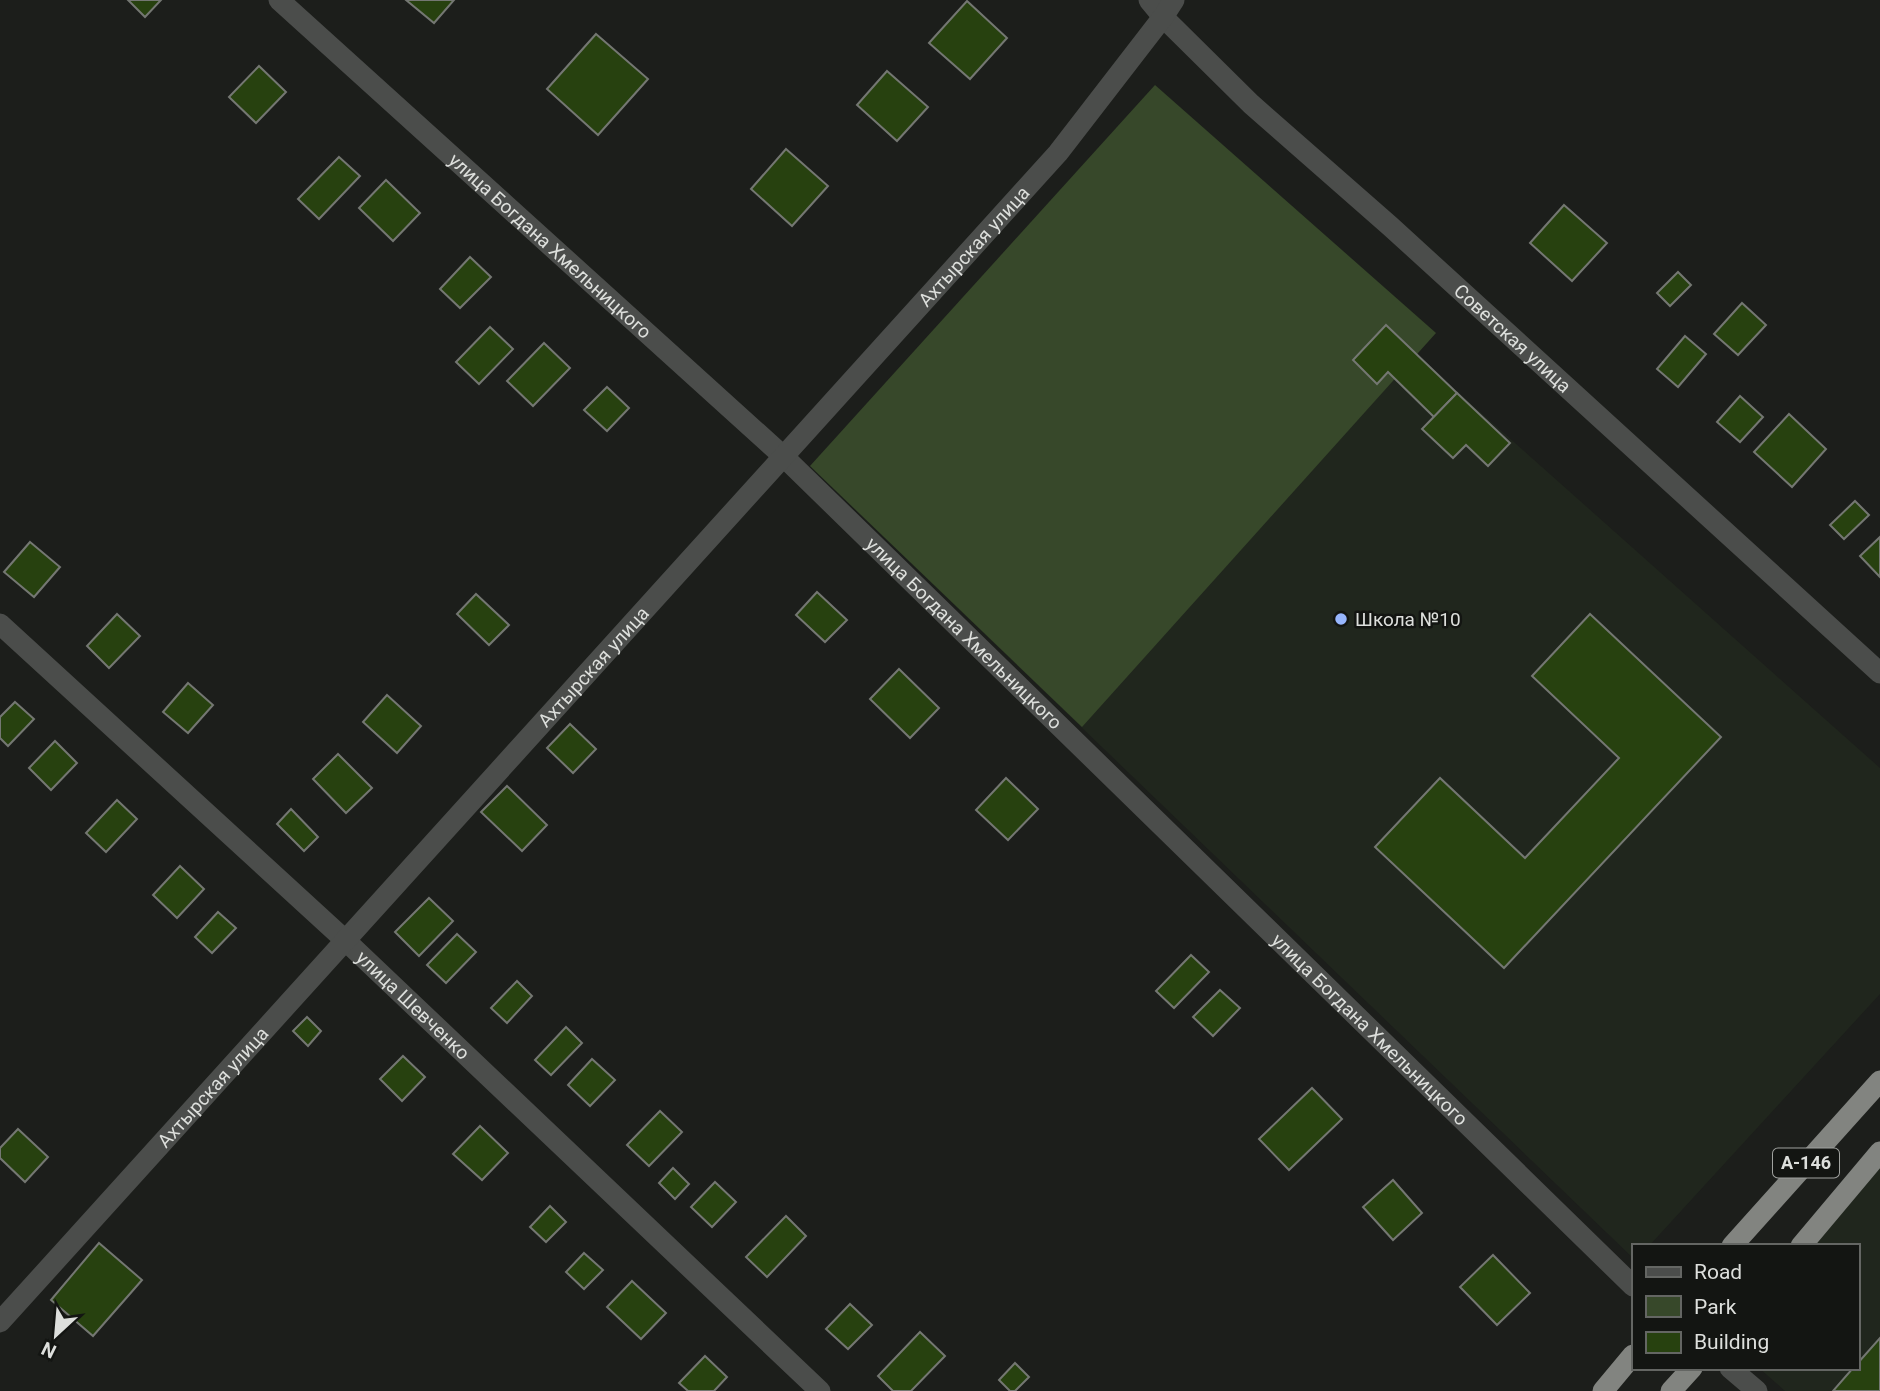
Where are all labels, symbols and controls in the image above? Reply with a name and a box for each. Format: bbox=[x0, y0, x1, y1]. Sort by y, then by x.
street label: улица Богдана Хмельницкого bbox=[444, 148, 656, 343]
street label: Ахтырская улица bbox=[914, 182, 1034, 311]
street label: Советская улица bbox=[1449, 279, 1576, 398]
street label: улица Богдана Хмельницкого bbox=[861, 532, 1067, 734]
street label: Ахтырская улица bbox=[533, 602, 654, 732]
place label: Школа №10 bbox=[1355, 608, 1461, 631]
marker: Школа №10 bbox=[1333, 611, 1349, 627]
street label: улица Богдана Хмельницкого bbox=[1267, 929, 1472, 1130]
street label: улица Шевченко bbox=[351, 946, 475, 1065]
street label: Ахтырская улица bbox=[153, 1022, 273, 1152]
road number: А-146 bbox=[1773, 1148, 1839, 1178]
legend bbox=[1632, 1244, 1859, 1370]
text: Road bbox=[1694, 1260, 1742, 1284]
text: Park bbox=[1694, 1295, 1737, 1319]
north arrow bbox=[21, 1300, 91, 1370]
text: Building bbox=[1694, 1330, 1769, 1354]
text: N bbox=[38, 1337, 60, 1363]

